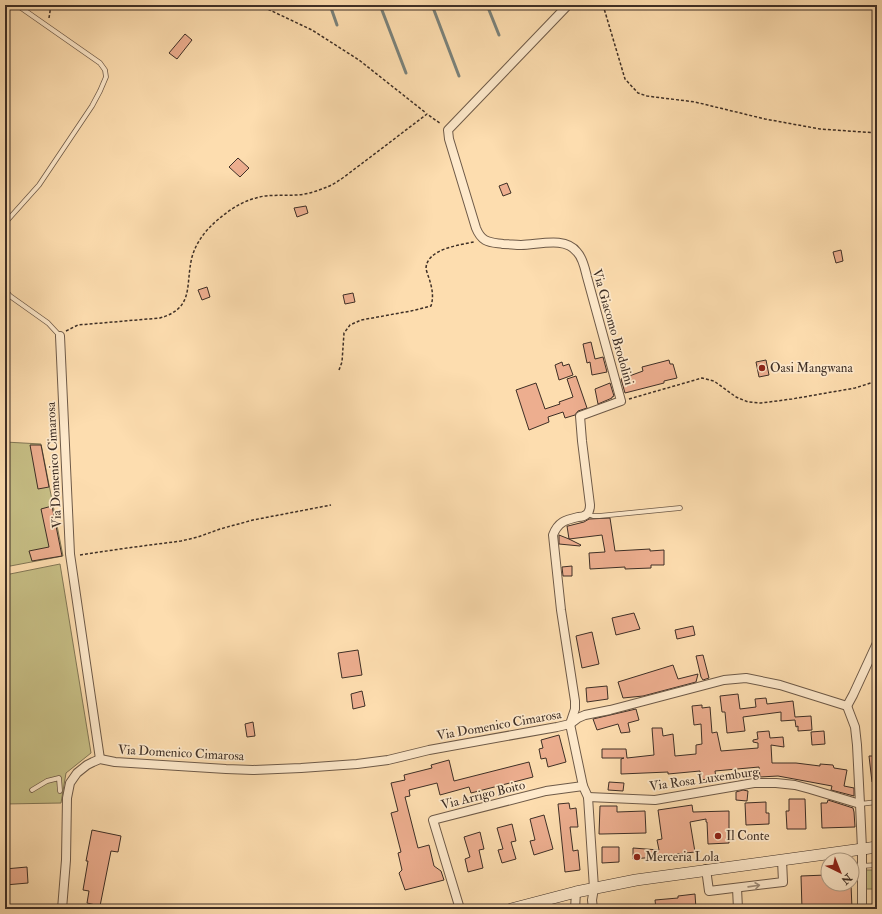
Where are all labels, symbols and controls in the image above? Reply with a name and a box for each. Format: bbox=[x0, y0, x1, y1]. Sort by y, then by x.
street label: Via Giacomo Brodolini bbox=[589, 267, 637, 387]
place label: Oasi Mangwana bbox=[770, 360, 854, 376]
marker: Oasi Mangwana bbox=[757, 363, 767, 373]
street label: Via Domenico Cimarosa bbox=[43, 401, 65, 529]
street label: Via Domenico Cimarosa bbox=[435, 706, 563, 744]
street label: Via Domenico Cimarosa bbox=[117, 742, 245, 764]
street label: Via Rosa Luxemburg bbox=[648, 763, 760, 795]
street label: Via Arrigo Boito bbox=[439, 777, 527, 813]
place label: Il Conte bbox=[726, 828, 770, 844]
marker: Il Conte bbox=[713, 831, 723, 841]
place label: Merceria Lola bbox=[645, 849, 720, 865]
marker: Merceria Lola bbox=[632, 852, 642, 862]
north arrow bbox=[820, 852, 860, 892]
text: N bbox=[838, 870, 855, 888]
one-way arrow bbox=[747, 882, 760, 890]

